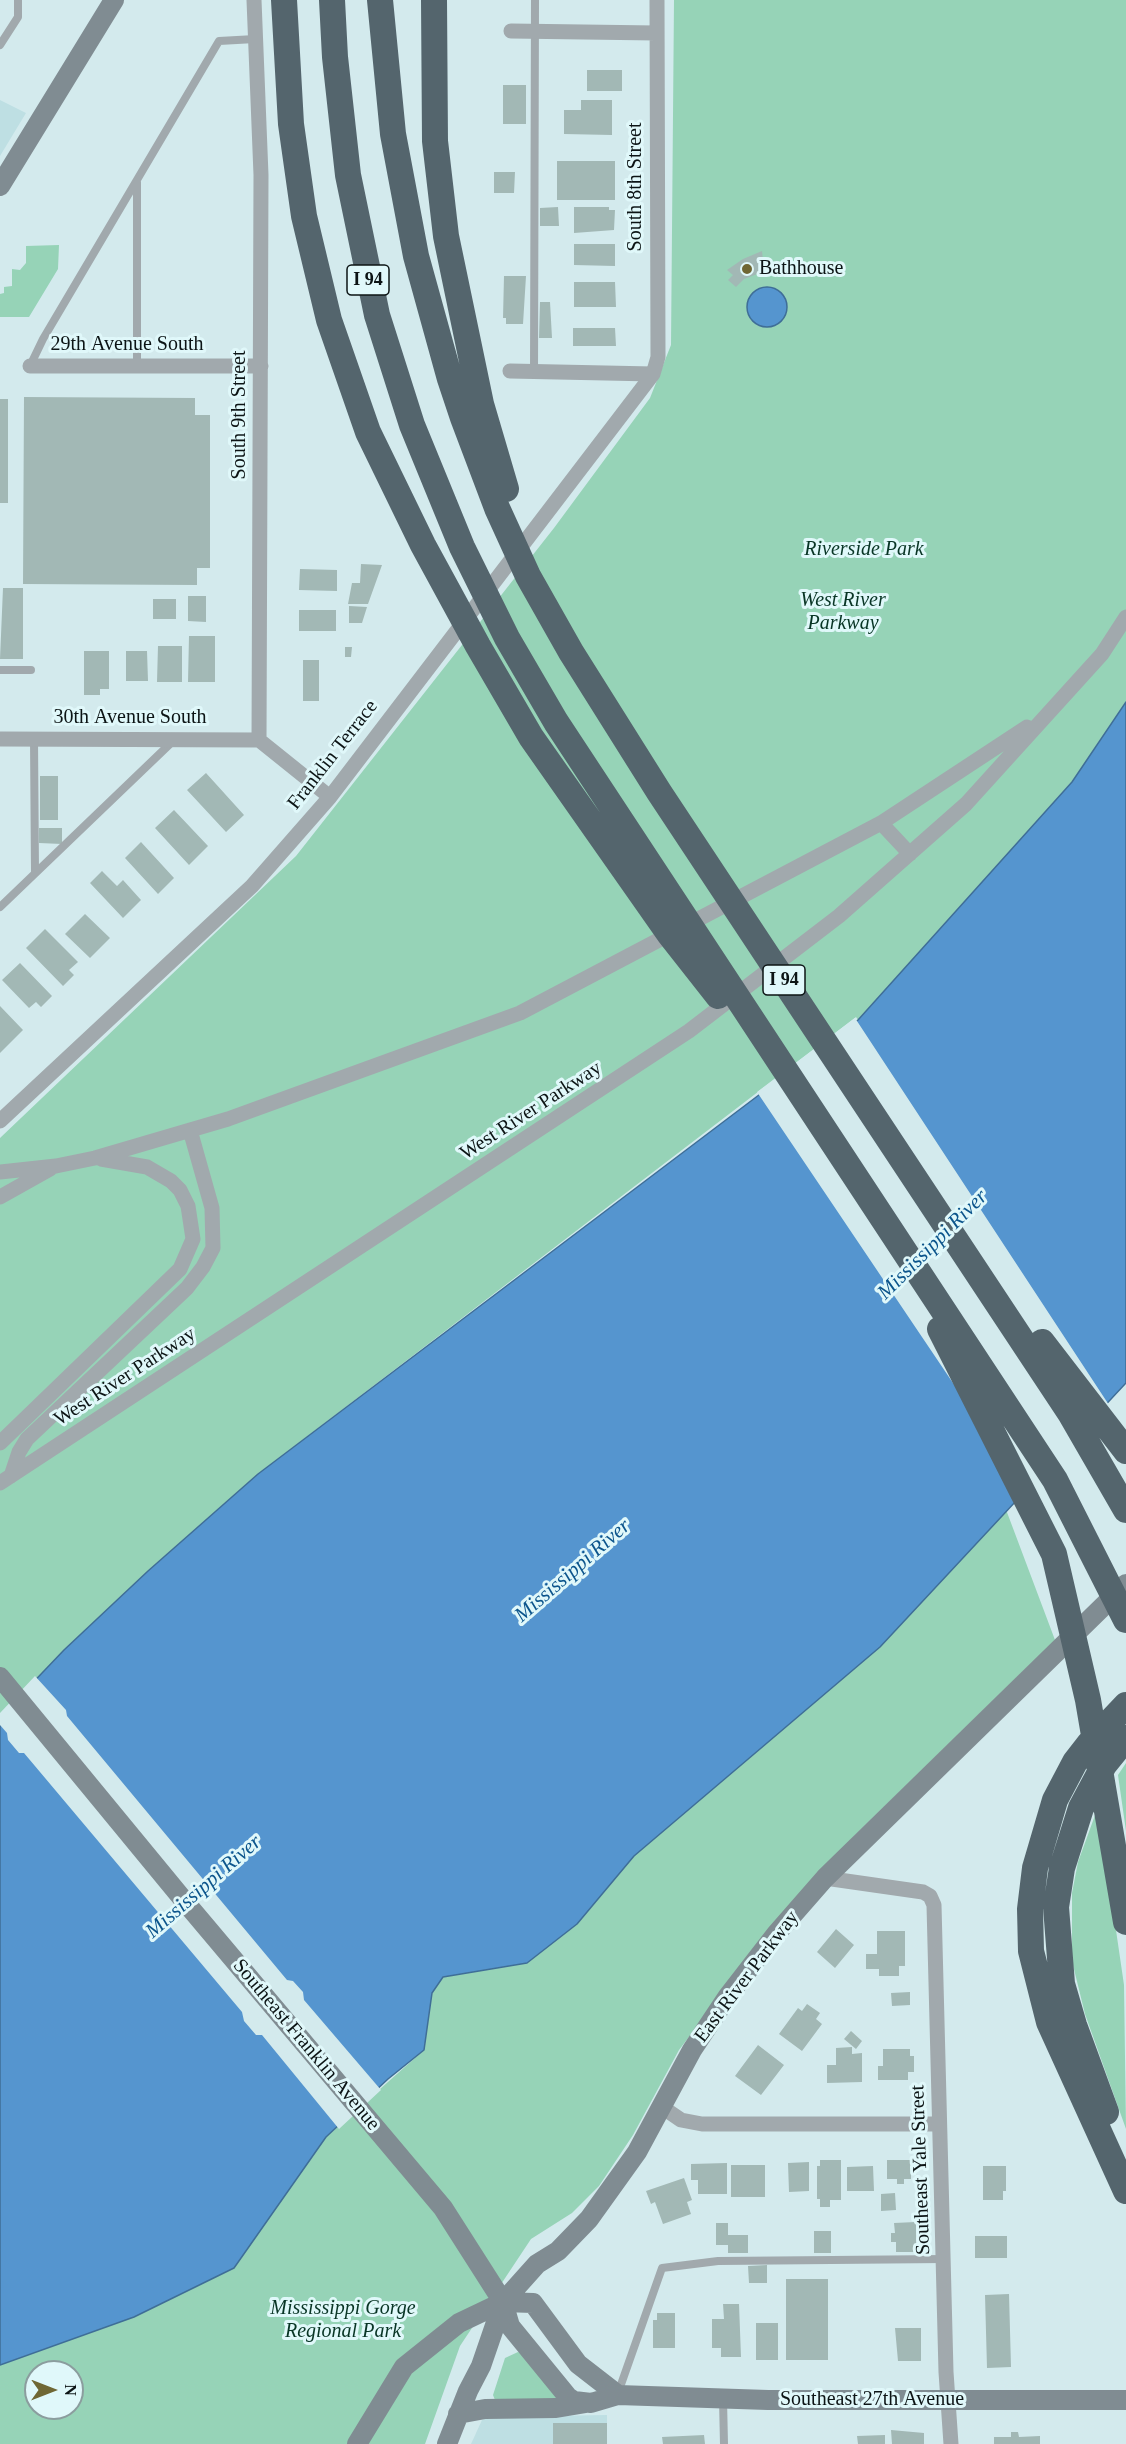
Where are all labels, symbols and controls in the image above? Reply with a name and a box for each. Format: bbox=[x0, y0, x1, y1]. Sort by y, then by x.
street label: South 8th Street bbox=[624, 123, 648, 251]
place label: Bathhouse bbox=[759, 257, 843, 281]
marker: Bathhouse bbox=[740, 262, 754, 276]
road number: I 94 bbox=[347, 265, 389, 295]
street label: 29th Avenue South bbox=[51, 333, 203, 357]
street label: South 9th Street bbox=[228, 351, 252, 479]
park label: Riverside Park bbox=[804, 538, 924, 562]
park label: West River Parkway bbox=[800, 589, 886, 636]
street label: Franklin Terrace bbox=[283, 695, 383, 815]
street label: 30th Avenue South bbox=[54, 706, 206, 730]
road number: I 94 bbox=[763, 965, 805, 995]
street label: West River Parkway bbox=[456, 1056, 606, 1166]
water label: Mississippi River bbox=[873, 1185, 993, 1305]
street label: West River Parkway bbox=[50, 1322, 200, 1432]
water label: Mississippi River bbox=[510, 1514, 636, 1628]
water label: Mississippi River bbox=[141, 1830, 267, 1944]
street label: East River Parkway bbox=[690, 1906, 804, 2048]
street label: Southeast Franklin Avenue bbox=[227, 1954, 385, 2136]
street label: Southeast Yale Street bbox=[906, 2085, 936, 2255]
park label: Mississippi Gorge Regional Park bbox=[270, 2297, 416, 2344]
north arrow bbox=[24, 2360, 84, 2420]
text: N bbox=[62, 2384, 79, 2396]
street label: Southeast 27th Avenue bbox=[780, 2388, 964, 2412]

